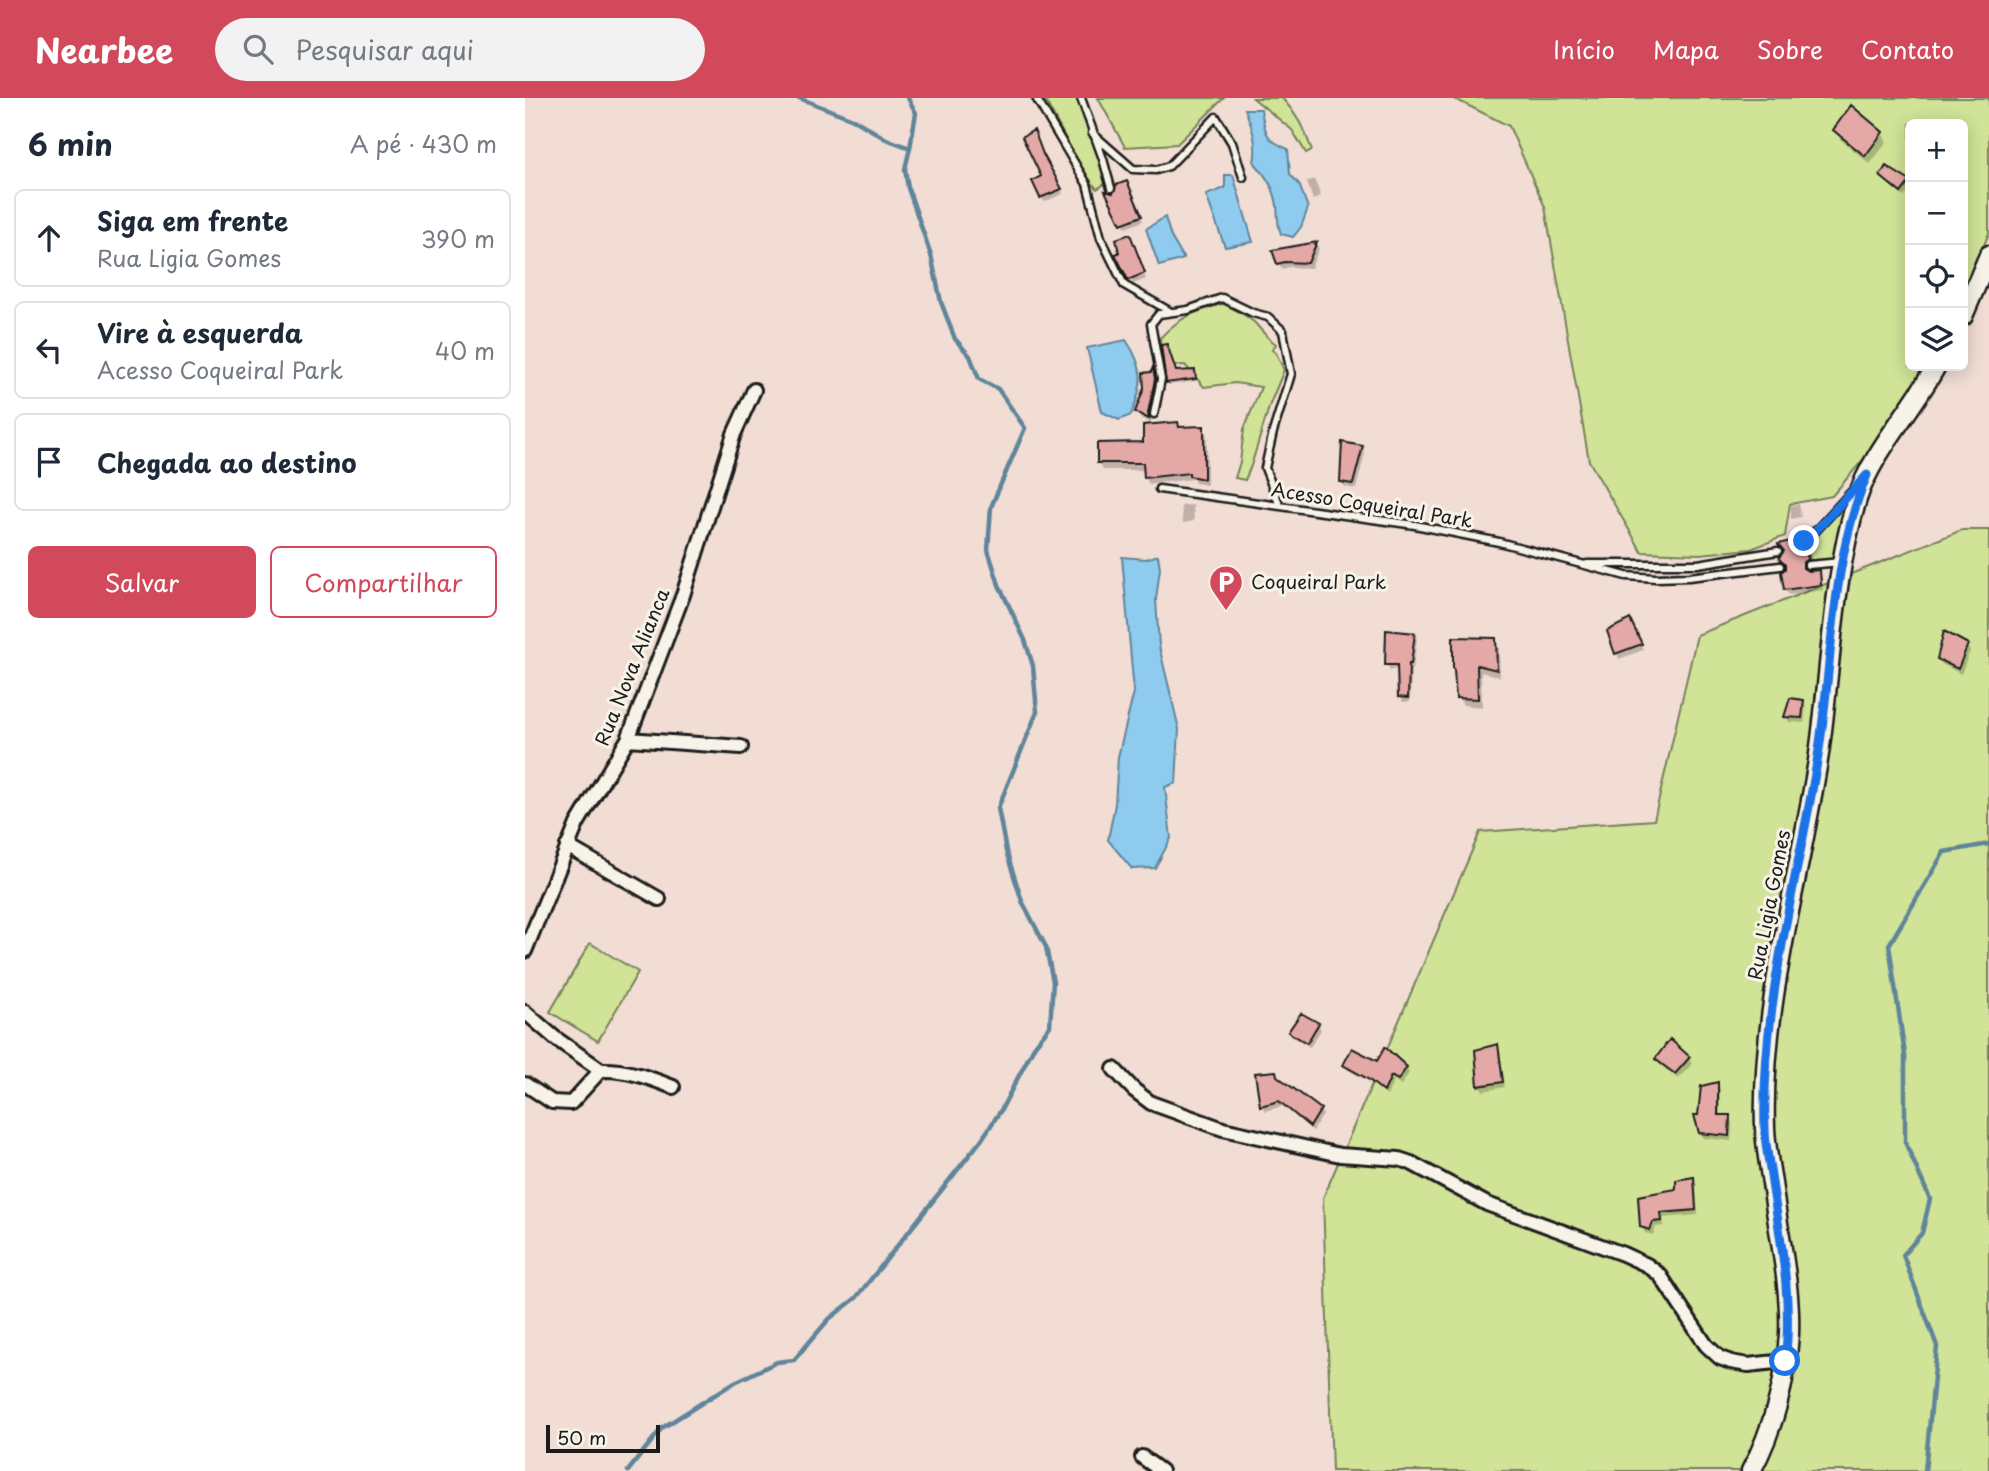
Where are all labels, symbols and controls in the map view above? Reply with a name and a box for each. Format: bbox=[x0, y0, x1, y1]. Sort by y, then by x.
search box bbox=[215, 18, 705, 81]
text: Nearbee bbox=[35, 24, 173, 74]
icon: search bbox=[239, 30, 277, 68]
text: Pesquisar aqui bbox=[295, 30, 474, 69]
text: Início bbox=[1553, 31, 1615, 67]
text: Mapa bbox=[1653, 31, 1719, 67]
text: Sobre bbox=[1757, 31, 1823, 67]
text: Contato bbox=[1861, 31, 1954, 67]
map controls bbox=[1905, 119, 1968, 371]
button: + bbox=[1905, 119, 1968, 182]
text: 6 min bbox=[28, 121, 113, 166]
text: A pé · 430 m bbox=[350, 126, 497, 161]
button: − bbox=[1905, 182, 1968, 245]
text: Siga em frente bbox=[97, 201, 288, 240]
icon: ahead bbox=[30, 219, 68, 257]
text: 390 m bbox=[421, 221, 495, 256]
text: Rua Ligia Gomes bbox=[97, 240, 281, 275]
button: locate bbox=[1905, 245, 1968, 308]
button: layers bbox=[1905, 308, 1968, 371]
text: Vire à esquerda bbox=[97, 313, 303, 352]
icon: left bbox=[30, 331, 68, 369]
text: 40 m bbox=[435, 333, 495, 368]
text: Acesso Coqueiral Park bbox=[97, 352, 343, 387]
icon: arrive bbox=[30, 443, 68, 481]
text: Chegada ao destino bbox=[97, 443, 356, 482]
street label: Acesso Coqueiral Park bbox=[1270, 474, 1475, 534]
route end bbox=[1788, 525, 1819, 556]
button: Salvar bbox=[28, 546, 256, 618]
button: Compartilhar bbox=[270, 546, 497, 618]
parking icon: Coqueiral Park bbox=[1207, 563, 1245, 612]
place label: Coqueiral Park bbox=[1251, 567, 1387, 595]
street label: Rua Nova Alianca bbox=[587, 584, 675, 749]
street label: Rua Ligia Gomes bbox=[1740, 827, 1796, 982]
route start bbox=[1769, 1345, 1800, 1376]
scale bar bbox=[546, 1422, 660, 1454]
text: 50 m bbox=[557, 1423, 606, 1451]

